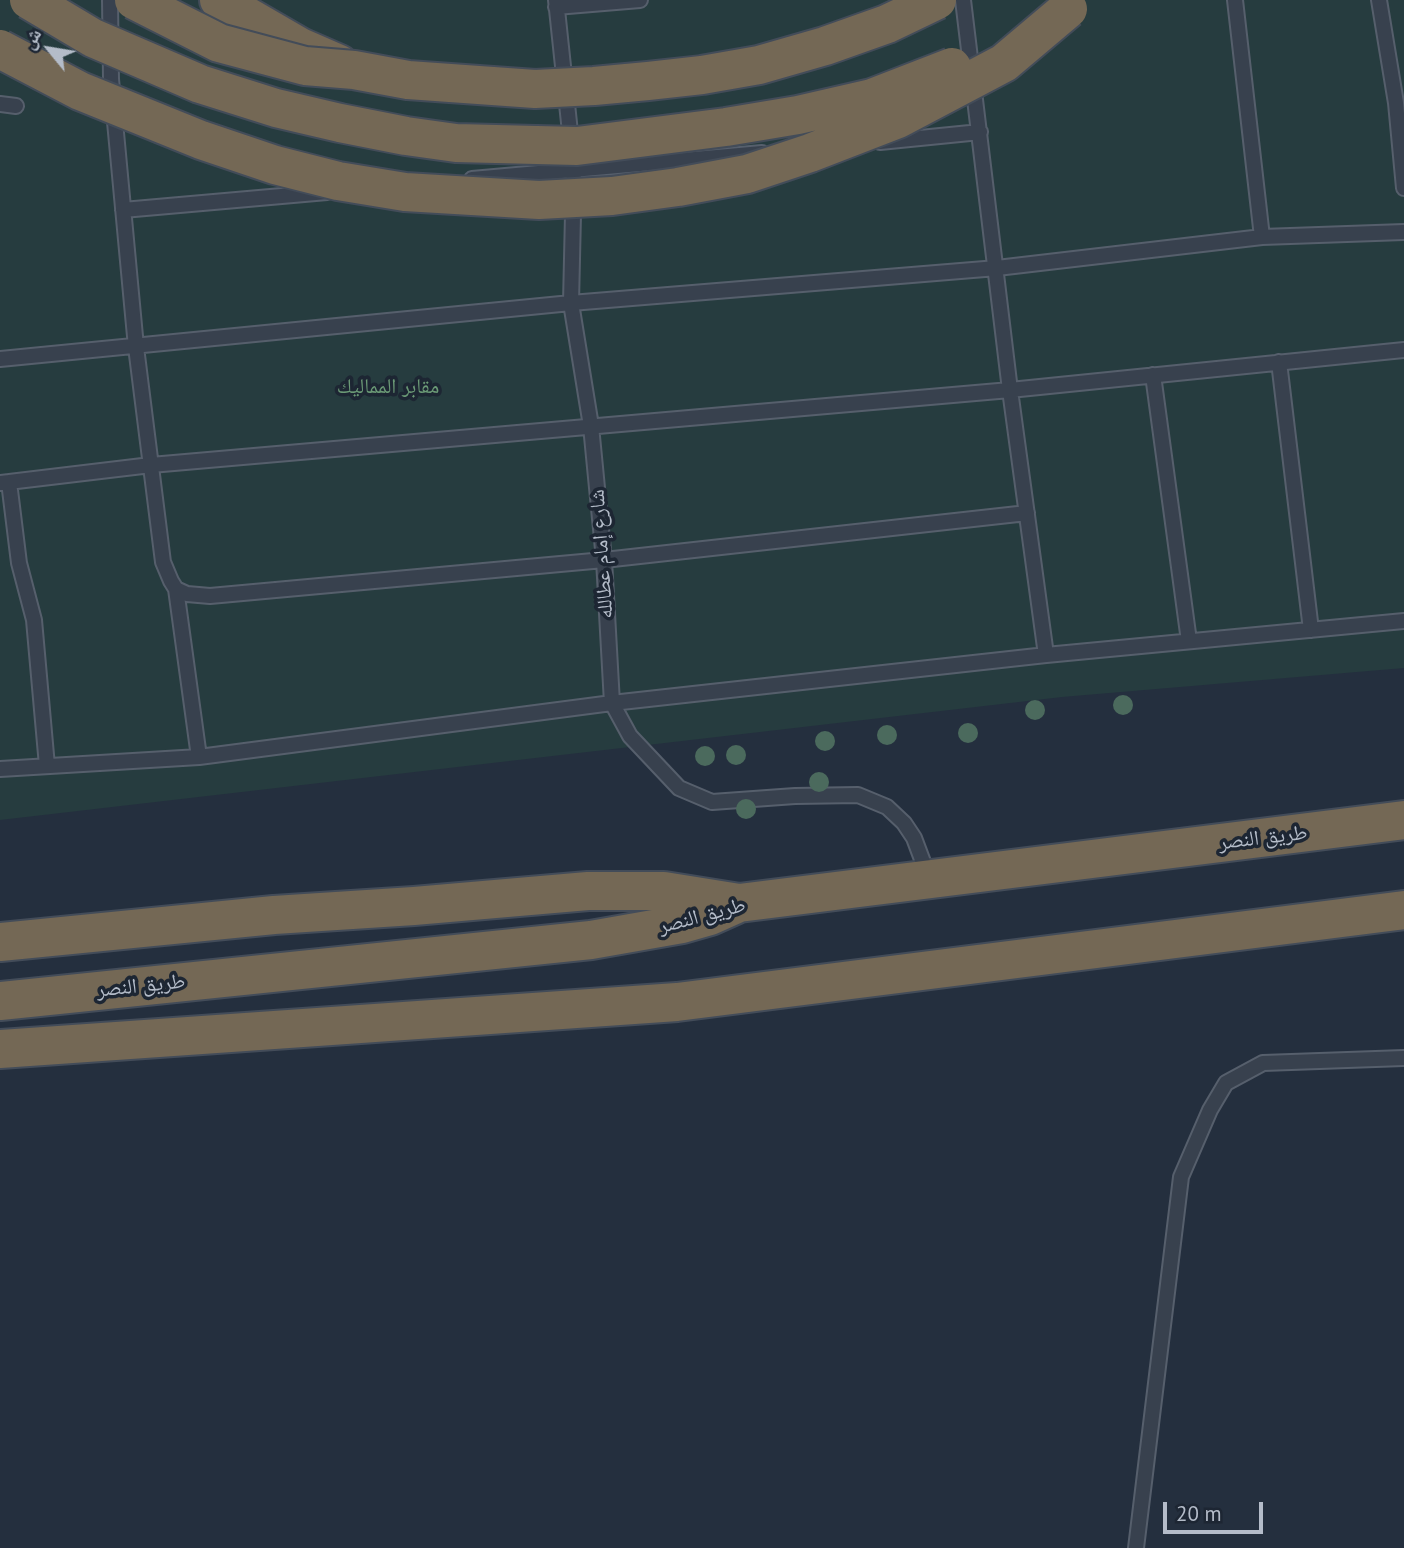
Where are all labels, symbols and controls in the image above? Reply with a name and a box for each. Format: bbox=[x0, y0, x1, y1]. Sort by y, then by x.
north arrow bbox=[14, 14, 84, 84]
text: ش bbox=[15, 24, 46, 53]
park label: مقابر المماليك bbox=[337, 374, 439, 400]
street label: شارع إمام عطالله bbox=[585, 489, 619, 619]
street label: طريق النصر bbox=[1217, 820, 1309, 856]
street label: طريق النصر bbox=[656, 892, 748, 940]
street label: طريق النصر bbox=[95, 969, 187, 1003]
scale bar bbox=[1166, 1488, 1266, 1532]
text: 20 m bbox=[1176, 1500, 1222, 1527]

